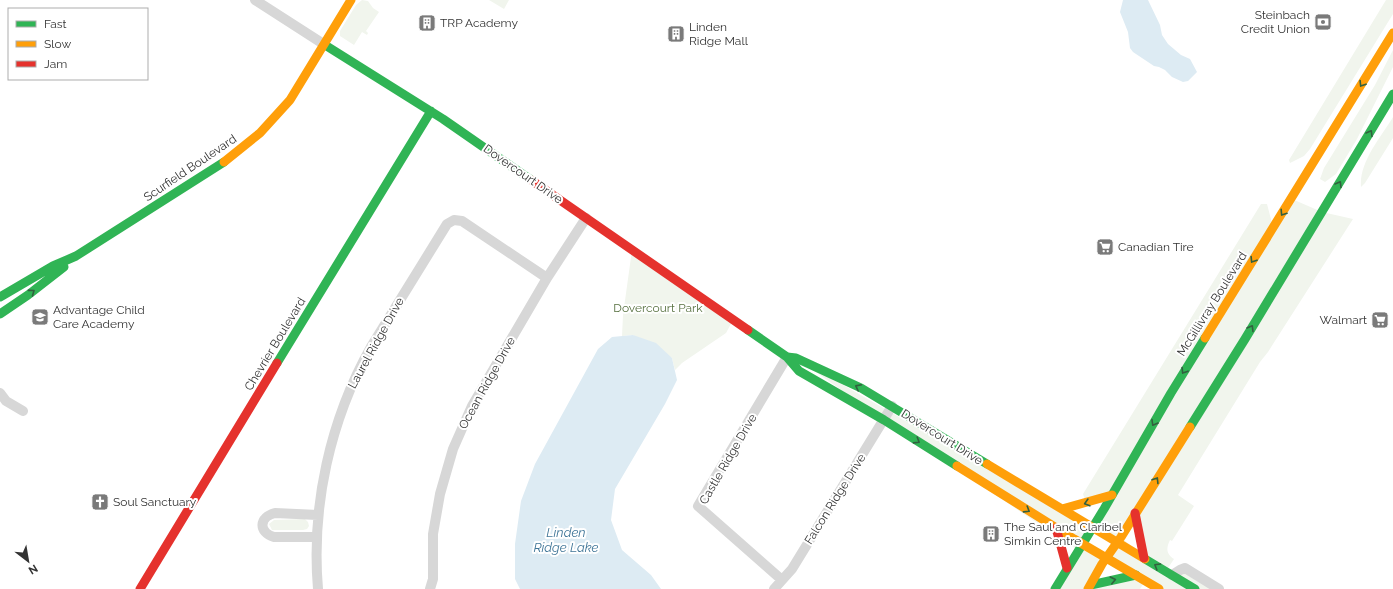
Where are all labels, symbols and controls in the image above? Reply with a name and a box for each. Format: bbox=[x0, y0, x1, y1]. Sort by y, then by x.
legend bbox=[8, 8, 148, 80]
place label: Steinbach Credit Union bbox=[1241, 8, 1310, 36]
bank icon: Steinbach Credit Union bbox=[1313, 12, 1333, 32]
building icon: TRP Academy bbox=[417, 13, 437, 33]
place label: TRP Academy bbox=[440, 16, 518, 30]
text: Fast bbox=[44, 17, 67, 31]
place label: Linden Ridge Mall bbox=[689, 20, 749, 48]
building icon: Linden Ridge Mall bbox=[666, 24, 686, 44]
text: Slow bbox=[44, 37, 71, 51]
text: Jam bbox=[44, 57, 67, 71]
one-way arrow bbox=[1359, 80, 1366, 87]
one-way arrow bbox=[1365, 130, 1372, 137]
street label: Scurfield Boulevard bbox=[141, 132, 239, 204]
street label: Dovercourt Drive bbox=[481, 141, 565, 207]
one-way arrow bbox=[1335, 181, 1342, 188]
one-way arrow bbox=[1280, 209, 1287, 216]
supermarket icon: Canadian Tire bbox=[1095, 237, 1115, 257]
place label: Canadian Tire bbox=[1118, 240, 1194, 254]
street label: McGillivray Boulevard bbox=[1174, 249, 1250, 359]
one-way arrow bbox=[1250, 256, 1258, 263]
one-way arrow bbox=[28, 290, 35, 297]
street label: Chevrier Boulevard bbox=[242, 295, 308, 393]
street label: Laurel Ridge Drive bbox=[345, 295, 407, 391]
park label: Dovercourt Park bbox=[613, 301, 703, 315]
place label: Advantage Child Care Academy bbox=[53, 303, 145, 331]
school or university icon: Advantage Child Care Academy bbox=[30, 307, 50, 327]
supermarket icon: Walmart bbox=[1370, 310, 1390, 330]
place label: Walmart bbox=[1319, 313, 1367, 327]
one-way arrow bbox=[1247, 325, 1254, 332]
street label: Ocean Ridge Drive bbox=[456, 334, 518, 432]
one-way arrow bbox=[1182, 367, 1189, 374]
one-way arrow bbox=[855, 384, 863, 392]
street label: Dovercourt Drive bbox=[899, 406, 985, 468]
street label: Castle Ridge Drive bbox=[696, 411, 760, 507]
one-way arrow bbox=[1151, 419, 1158, 426]
one-way arrow bbox=[913, 436, 920, 444]
street label: Falcon Ridge Drive bbox=[802, 451, 868, 547]
one-way arrow bbox=[1151, 477, 1159, 484]
church icon: Soul Sanctuary bbox=[90, 492, 110, 512]
place label: Soul Sanctuary bbox=[113, 495, 197, 509]
one-way arrow bbox=[1084, 498, 1091, 507]
one-way arrow bbox=[1023, 505, 1030, 512]
place label: The Saul and Claribel Simkin Centre bbox=[1004, 520, 1123, 548]
building icon: The Saul and Claribel Simkin Centre bbox=[981, 524, 1001, 544]
water label: Linden Ridge Lake bbox=[533, 525, 599, 555]
north arrow bbox=[8, 541, 48, 581]
text: N bbox=[26, 561, 40, 577]
one-way arrow bbox=[1154, 563, 1161, 571]
one-way arrow bbox=[1110, 577, 1116, 585]

